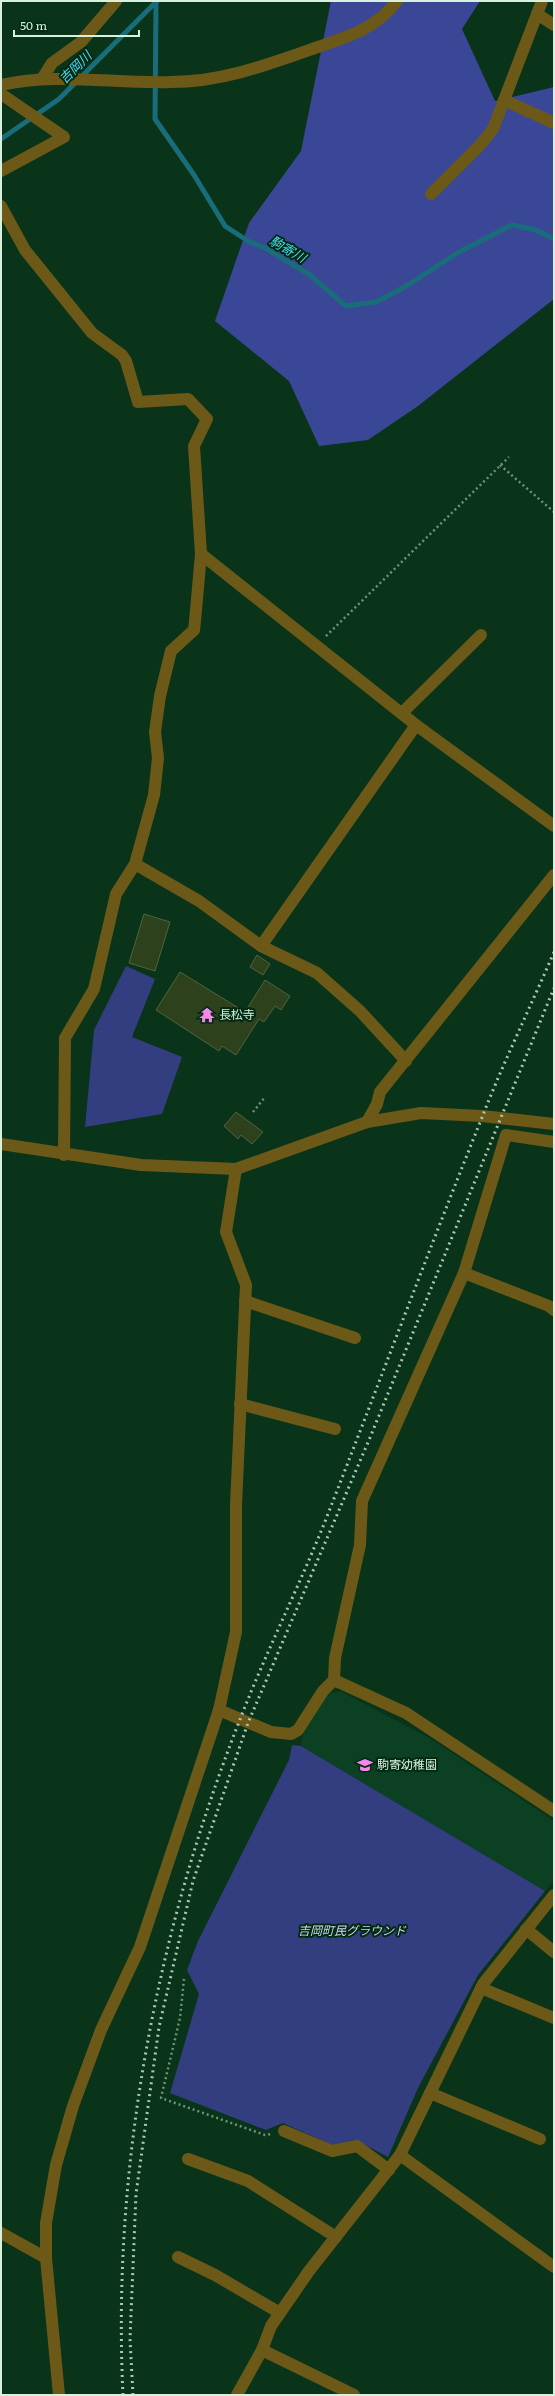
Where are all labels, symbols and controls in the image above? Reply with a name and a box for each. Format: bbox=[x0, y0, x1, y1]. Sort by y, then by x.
scale bar bbox=[14, 12, 139, 38]
text: 50 m bbox=[20, 16, 47, 34]
water label: 吉岡川 bbox=[54, 45, 97, 87]
water label: 駒寄川 bbox=[267, 231, 312, 268]
place label: 長松寺 bbox=[219, 1005, 255, 1023]
temple icon: 長松寺 bbox=[198, 1006, 216, 1024]
place label: 駒寄幼稚園 bbox=[377, 1755, 437, 1773]
school or university icon: 駒寄幼稚園 bbox=[356, 1756, 374, 1774]
park label: 吉岡町民グラウンド bbox=[298, 1921, 407, 1939]

